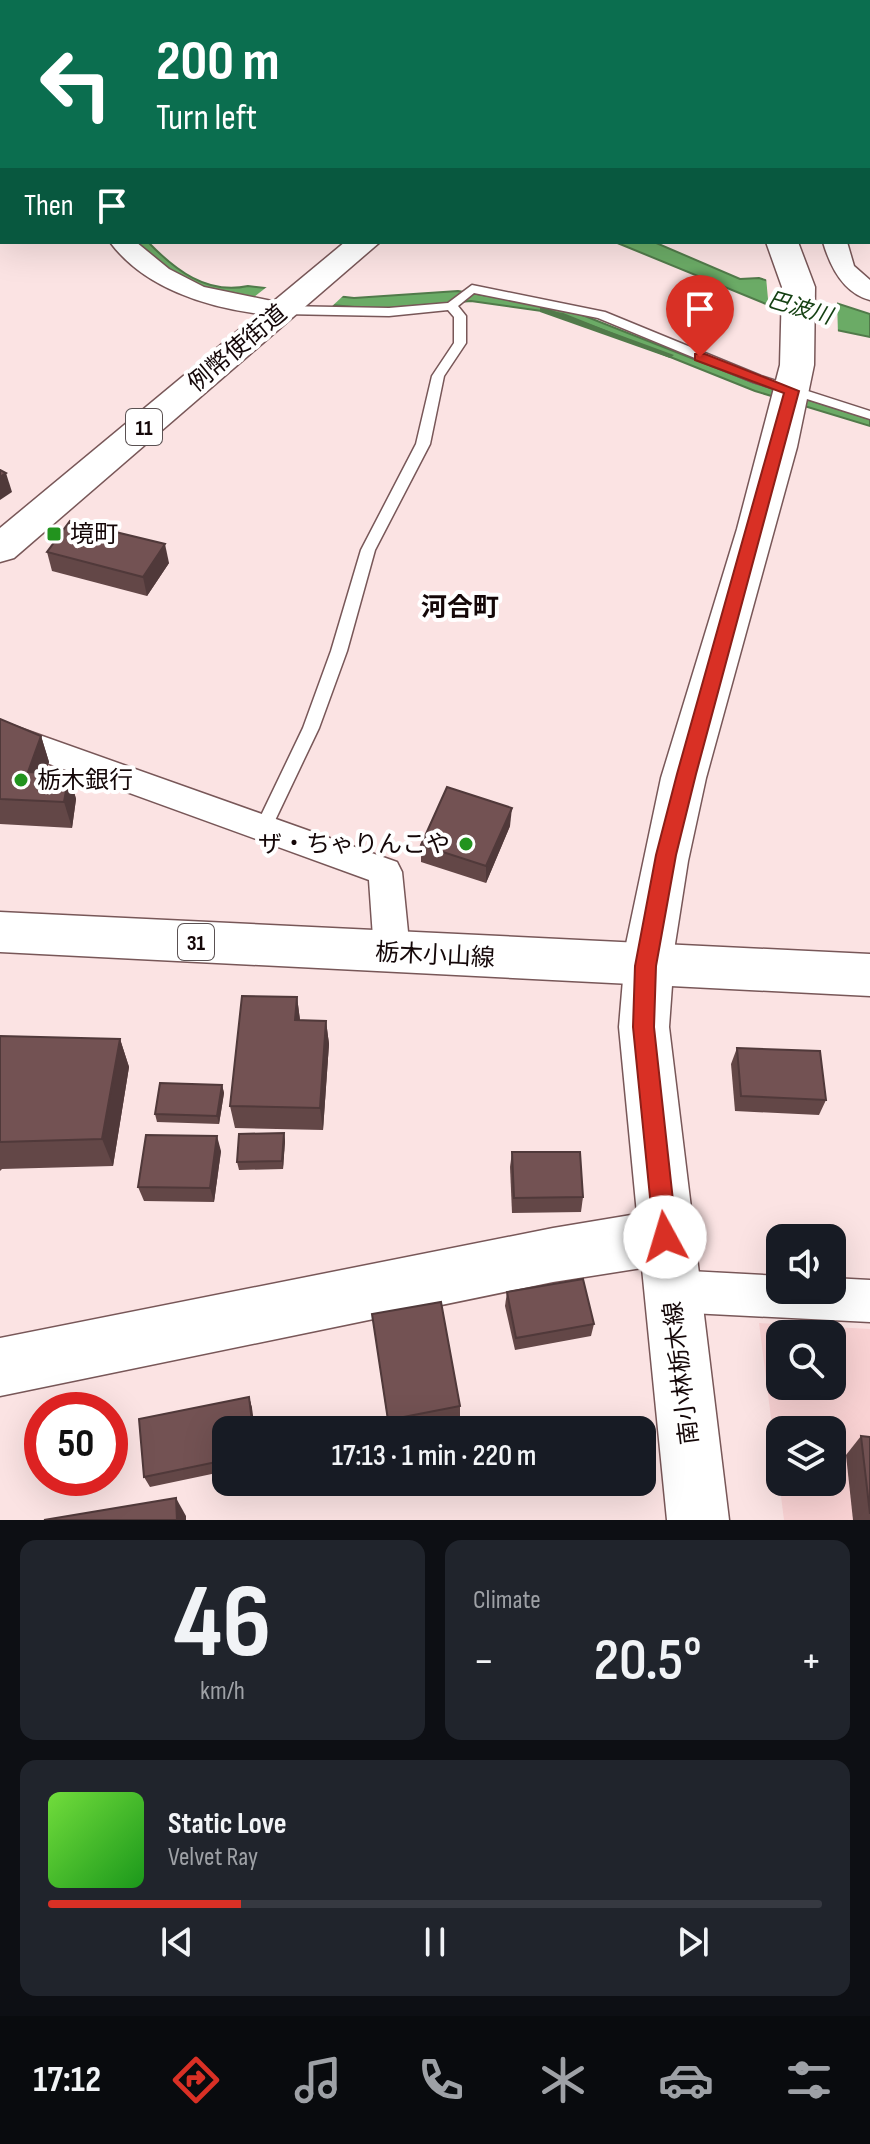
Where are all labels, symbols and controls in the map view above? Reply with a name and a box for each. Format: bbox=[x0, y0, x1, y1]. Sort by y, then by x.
text: 200 m bbox=[156, 29, 280, 96]
icon: left bbox=[24, 32, 128, 136]
text: Turn left bbox=[156, 97, 257, 140]
icon: arrive bbox=[90, 184, 134, 228]
text: Then bbox=[24, 188, 74, 224]
pin bbox=[666, 275, 734, 357]
water label: 巴波川 bbox=[764, 286, 837, 331]
icon: arrive bbox=[678, 287, 722, 331]
street label: 例幣使街道 bbox=[182, 299, 293, 398]
road number: 11 bbox=[126, 409, 162, 445]
place label: 境町 bbox=[70, 520, 118, 549]
marker: 境町 bbox=[45, 525, 63, 543]
district label: 河合町 bbox=[421, 593, 499, 624]
place label: 栃木銀行 bbox=[37, 766, 133, 795]
marker: 栃木銀行 bbox=[12, 771, 30, 789]
place label: ザ・ちゃりんこや bbox=[258, 830, 450, 859]
marker: ザ・ちゃりんこや bbox=[457, 835, 475, 853]
road number: 31 bbox=[178, 924, 214, 960]
street label: 栃木小山線 bbox=[374, 938, 496, 973]
position arrow bbox=[623, 1195, 707, 1279]
map controls bbox=[766, 1224, 846, 1496]
button: sound bbox=[766, 1224, 846, 1304]
street label: 南小林栃木線 bbox=[658, 1300, 705, 1446]
button: search bbox=[766, 1320, 846, 1400]
speed limit sign: 50 bbox=[24, 1392, 128, 1496]
button: layers bbox=[766, 1416, 846, 1496]
text: 17:13 · 1 min · 220 m bbox=[332, 1438, 536, 1474]
text: 46 bbox=[174, 1561, 271, 1686]
text: Climate bbox=[473, 1585, 541, 1616]
text: 20.5° bbox=[593, 1625, 702, 1697]
text: − bbox=[473, 1635, 495, 1688]
text: + bbox=[800, 1635, 822, 1688]
text: km/h bbox=[200, 1676, 245, 1707]
text: Static Love bbox=[168, 1806, 287, 1842]
text: Velvet Ray bbox=[168, 1842, 258, 1873]
icon: previous bbox=[155, 1920, 199, 1964]
icon: pause bbox=[413, 1920, 457, 1964]
icon: next bbox=[671, 1920, 715, 1964]
icon: directions bbox=[168, 2052, 224, 2108]
icon: music bbox=[290, 2052, 346, 2108]
icon: phone bbox=[413, 2052, 469, 2108]
icon: climate bbox=[535, 2052, 591, 2108]
icon: car bbox=[658, 2052, 714, 2108]
icon: filters bbox=[781, 2052, 837, 2108]
text: 17:12 bbox=[33, 2059, 101, 2102]

